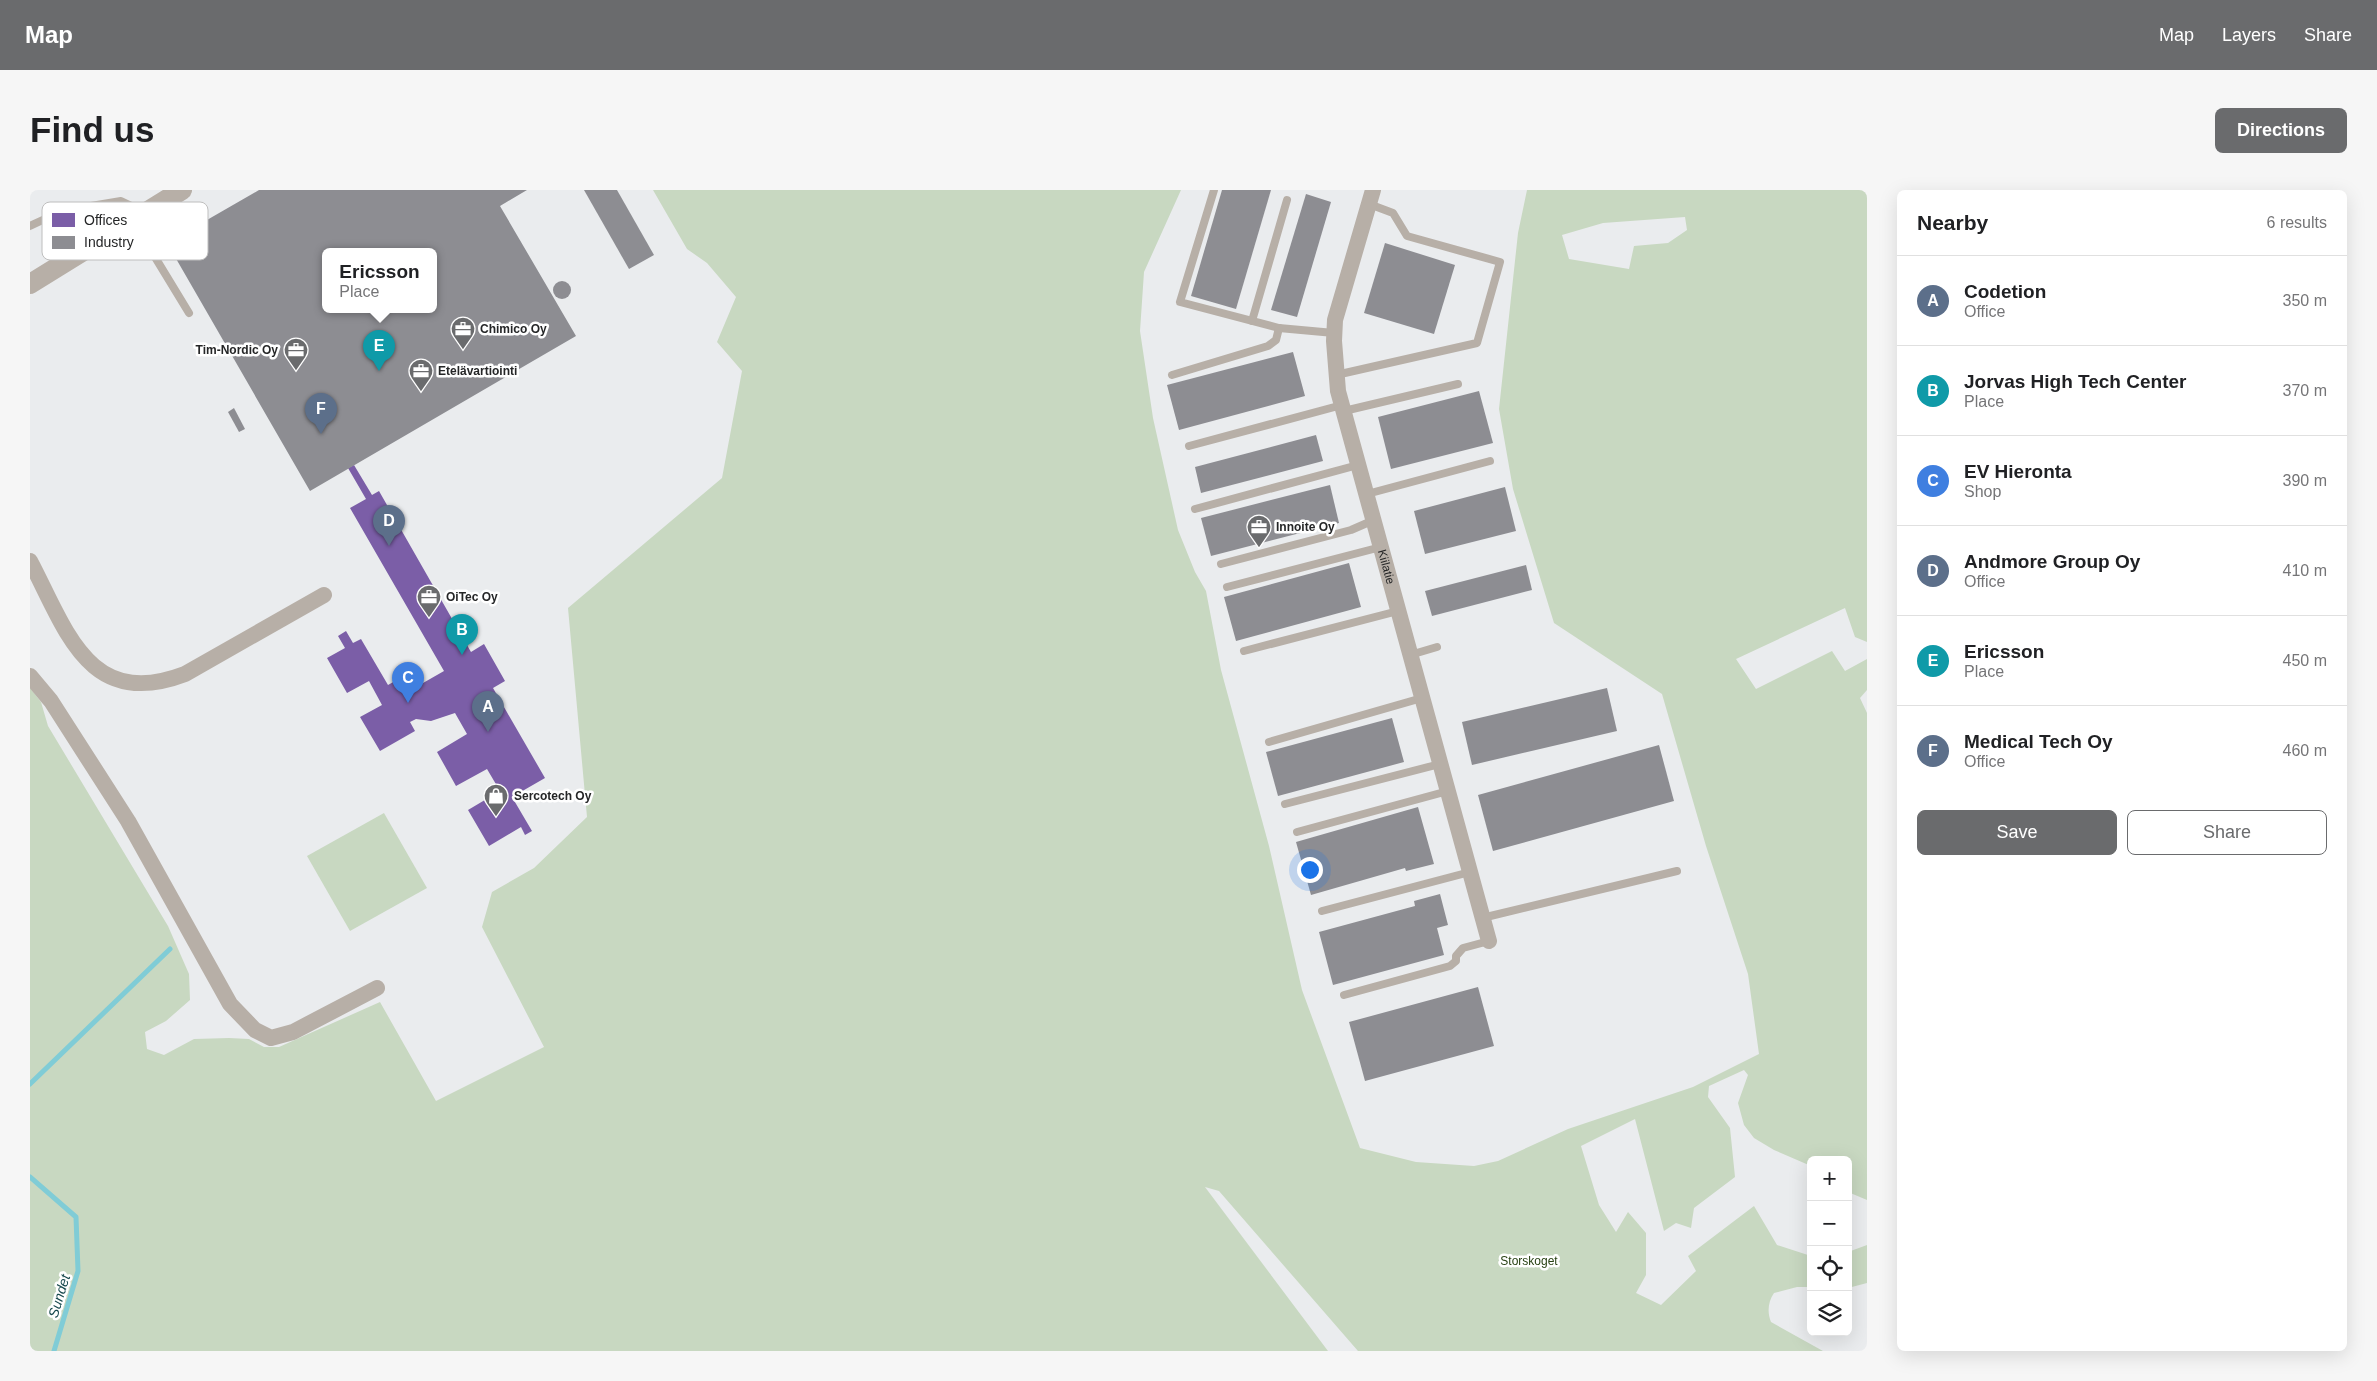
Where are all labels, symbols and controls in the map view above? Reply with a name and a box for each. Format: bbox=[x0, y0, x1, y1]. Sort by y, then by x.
text: Map bbox=[25, 21, 73, 48]
text: Map bbox=[2159, 25, 2194, 45]
text: Layers bbox=[2222, 25, 2276, 45]
text: Share bbox=[2304, 25, 2352, 45]
button: Directions bbox=[2215, 108, 2347, 153]
text: Find us bbox=[30, 110, 154, 149]
legend bbox=[42, 202, 208, 260]
text: Nearby bbox=[1917, 211, 1988, 234]
text: Offices bbox=[84, 212, 127, 228]
text: 6 results bbox=[2267, 214, 2327, 231]
text: Industry bbox=[84, 234, 134, 250]
popup bbox=[322, 248, 437, 313]
text: Ericsson bbox=[339, 261, 420, 282]
text: Codetion bbox=[1964, 281, 2046, 302]
text: Place bbox=[339, 283, 379, 300]
text: A bbox=[1927, 292, 1939, 309]
text: 350 m bbox=[2283, 292, 2327, 309]
text: Office bbox=[1964, 303, 2006, 320]
office icon: Chimico Oy bbox=[450, 316, 476, 350]
place label: Chimico Oy bbox=[480, 322, 547, 336]
pin: E bbox=[363, 330, 395, 371]
office icon: Tim-Nordic Oy bbox=[283, 337, 309, 371]
place label: Tim-Nordic Oy bbox=[196, 343, 278, 357]
office icon: Etelävartiointi bbox=[408, 358, 434, 392]
place label: Etelävartiointi bbox=[438, 364, 517, 378]
text: Jorvas High Tech Center bbox=[1964, 371, 2186, 392]
text: B bbox=[1927, 382, 1939, 399]
text: 370 m bbox=[2283, 382, 2327, 399]
pin: F bbox=[305, 393, 337, 434]
text: Place bbox=[1964, 393, 2004, 410]
text: EV Hieronta bbox=[1964, 461, 2072, 482]
text: C bbox=[1927, 472, 1939, 489]
text: 390 m bbox=[2283, 472, 2327, 489]
text: Shop bbox=[1964, 483, 2001, 500]
pin: D bbox=[373, 505, 405, 546]
office icon: Innoite Oy bbox=[1246, 514, 1272, 548]
place label: Innoite Oy bbox=[1276, 520, 1335, 534]
street label: Kiilatie bbox=[1375, 548, 1398, 586]
text: Andmore Group Oy bbox=[1964, 551, 2140, 572]
text: D bbox=[1927, 562, 1939, 579]
text: 410 m bbox=[2283, 562, 2327, 579]
text: Office bbox=[1964, 573, 2006, 590]
office icon: OiTec Oy bbox=[416, 584, 442, 618]
place label: OiTec Oy bbox=[446, 590, 498, 604]
pin: B bbox=[446, 614, 478, 655]
text: Ericsson bbox=[1964, 641, 2044, 662]
text: E bbox=[1928, 652, 1938, 669]
text: 450 m bbox=[2283, 652, 2327, 669]
pin: C bbox=[392, 662, 424, 703]
text: Place bbox=[1964, 663, 2004, 680]
pin: A bbox=[472, 691, 504, 732]
text: Medical Tech Oy bbox=[1964, 731, 2113, 752]
text: F bbox=[1928, 742, 1938, 759]
text: 460 m bbox=[2283, 742, 2327, 759]
text: Office bbox=[1964, 753, 2006, 770]
shop icon: Sercotech Oy bbox=[483, 783, 509, 817]
place label: Sercotech Oy bbox=[514, 789, 592, 803]
button: Save bbox=[1917, 810, 2117, 855]
button: Share bbox=[2127, 810, 2327, 855]
your location bbox=[1297, 857, 1323, 883]
map controls bbox=[1807, 1156, 1852, 1336]
button: + bbox=[1807, 1156, 1852, 1201]
button: − bbox=[1807, 1201, 1852, 1246]
button: locate bbox=[1807, 1246, 1852, 1291]
park label: Storskoget bbox=[1500, 1254, 1558, 1268]
water label: Sundet bbox=[45, 1271, 73, 1320]
button: layers bbox=[1807, 1291, 1852, 1336]

